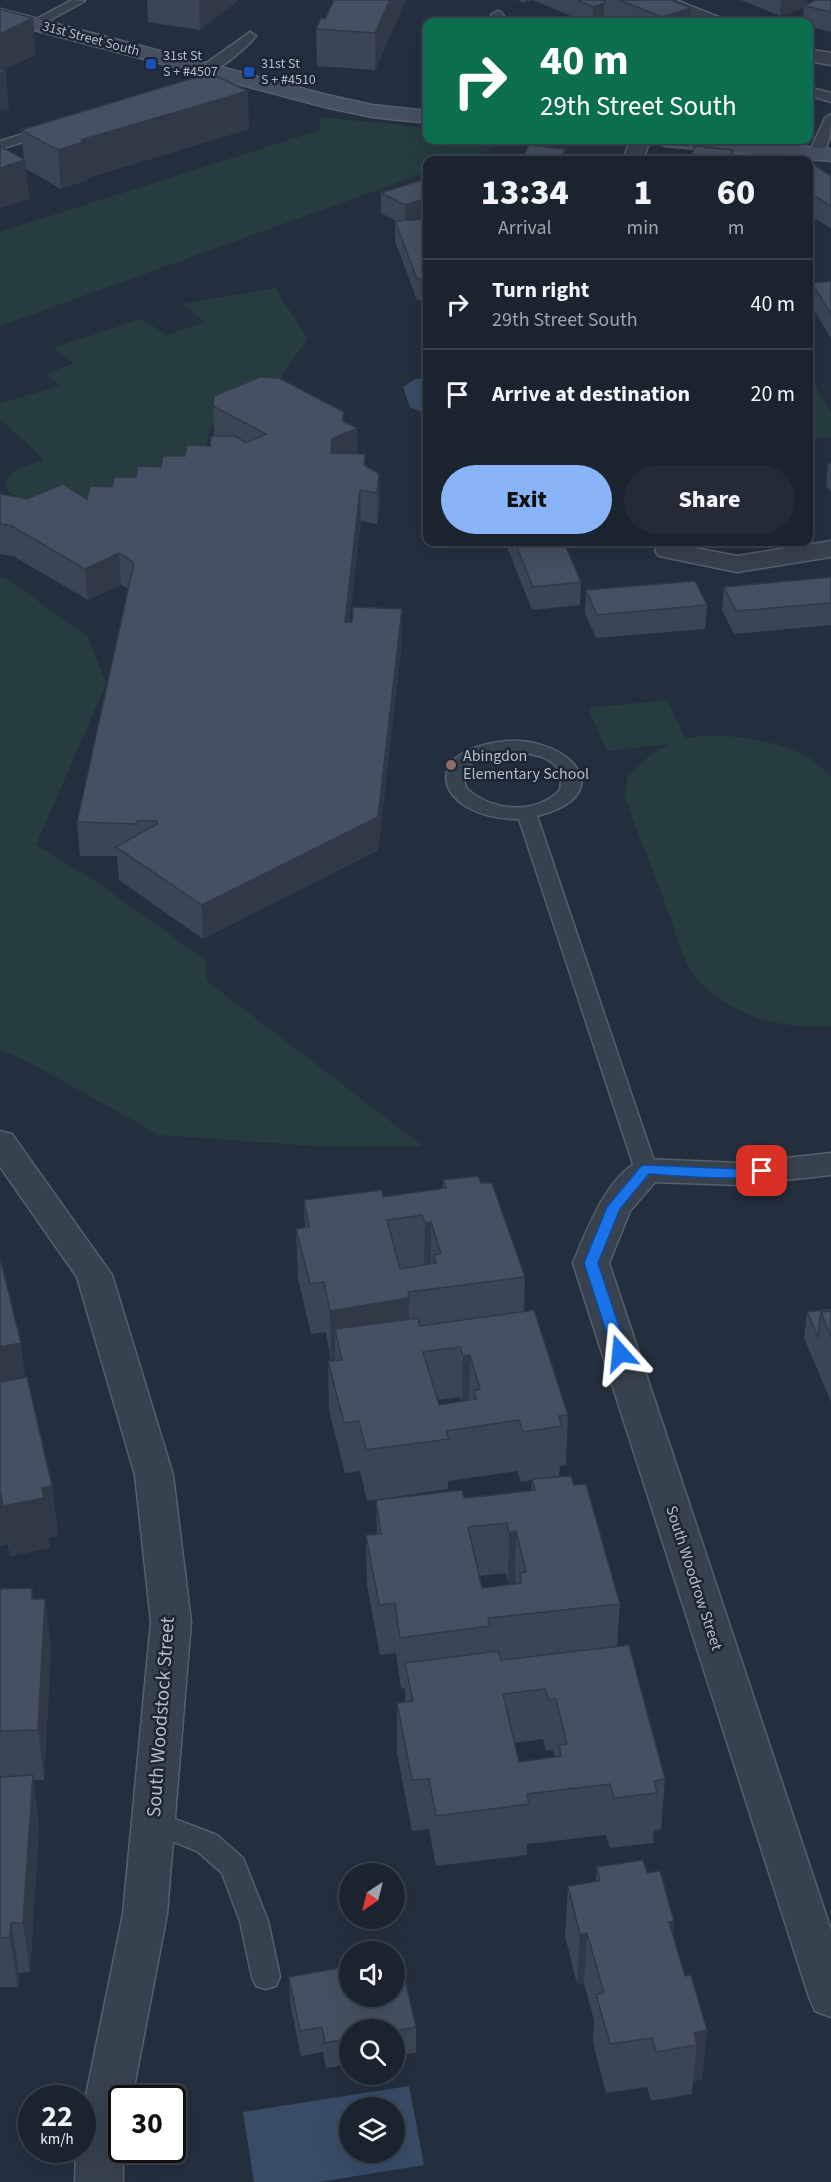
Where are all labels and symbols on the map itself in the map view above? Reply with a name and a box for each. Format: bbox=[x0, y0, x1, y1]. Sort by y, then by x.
street label: 31st Street South bbox=[40, 16, 142, 62]
place label: 31st St S + #4507 bbox=[163, 46, 218, 82]
place label: 31st St S + #4510 bbox=[261, 54, 316, 90]
marker: 31st St S + #4507 bbox=[144, 57, 158, 71]
marker: 31st St S + #4510 bbox=[242, 65, 256, 79]
place label: Abingdon Elementary School bbox=[463, 745, 589, 785]
marker: Abingdon Elementary School bbox=[444, 758, 458, 772]
pin bbox=[736, 1145, 787, 1196]
position arrow bbox=[588, 1321, 652, 1385]
street label: South Woodrow Street bbox=[660, 1503, 728, 1654]
street label: South Woodstock Street bbox=[140, 1616, 182, 1818]
north arrow bbox=[339, 1863, 405, 1929]
speed limit sign: 30 bbox=[108, 2085, 186, 2163]

